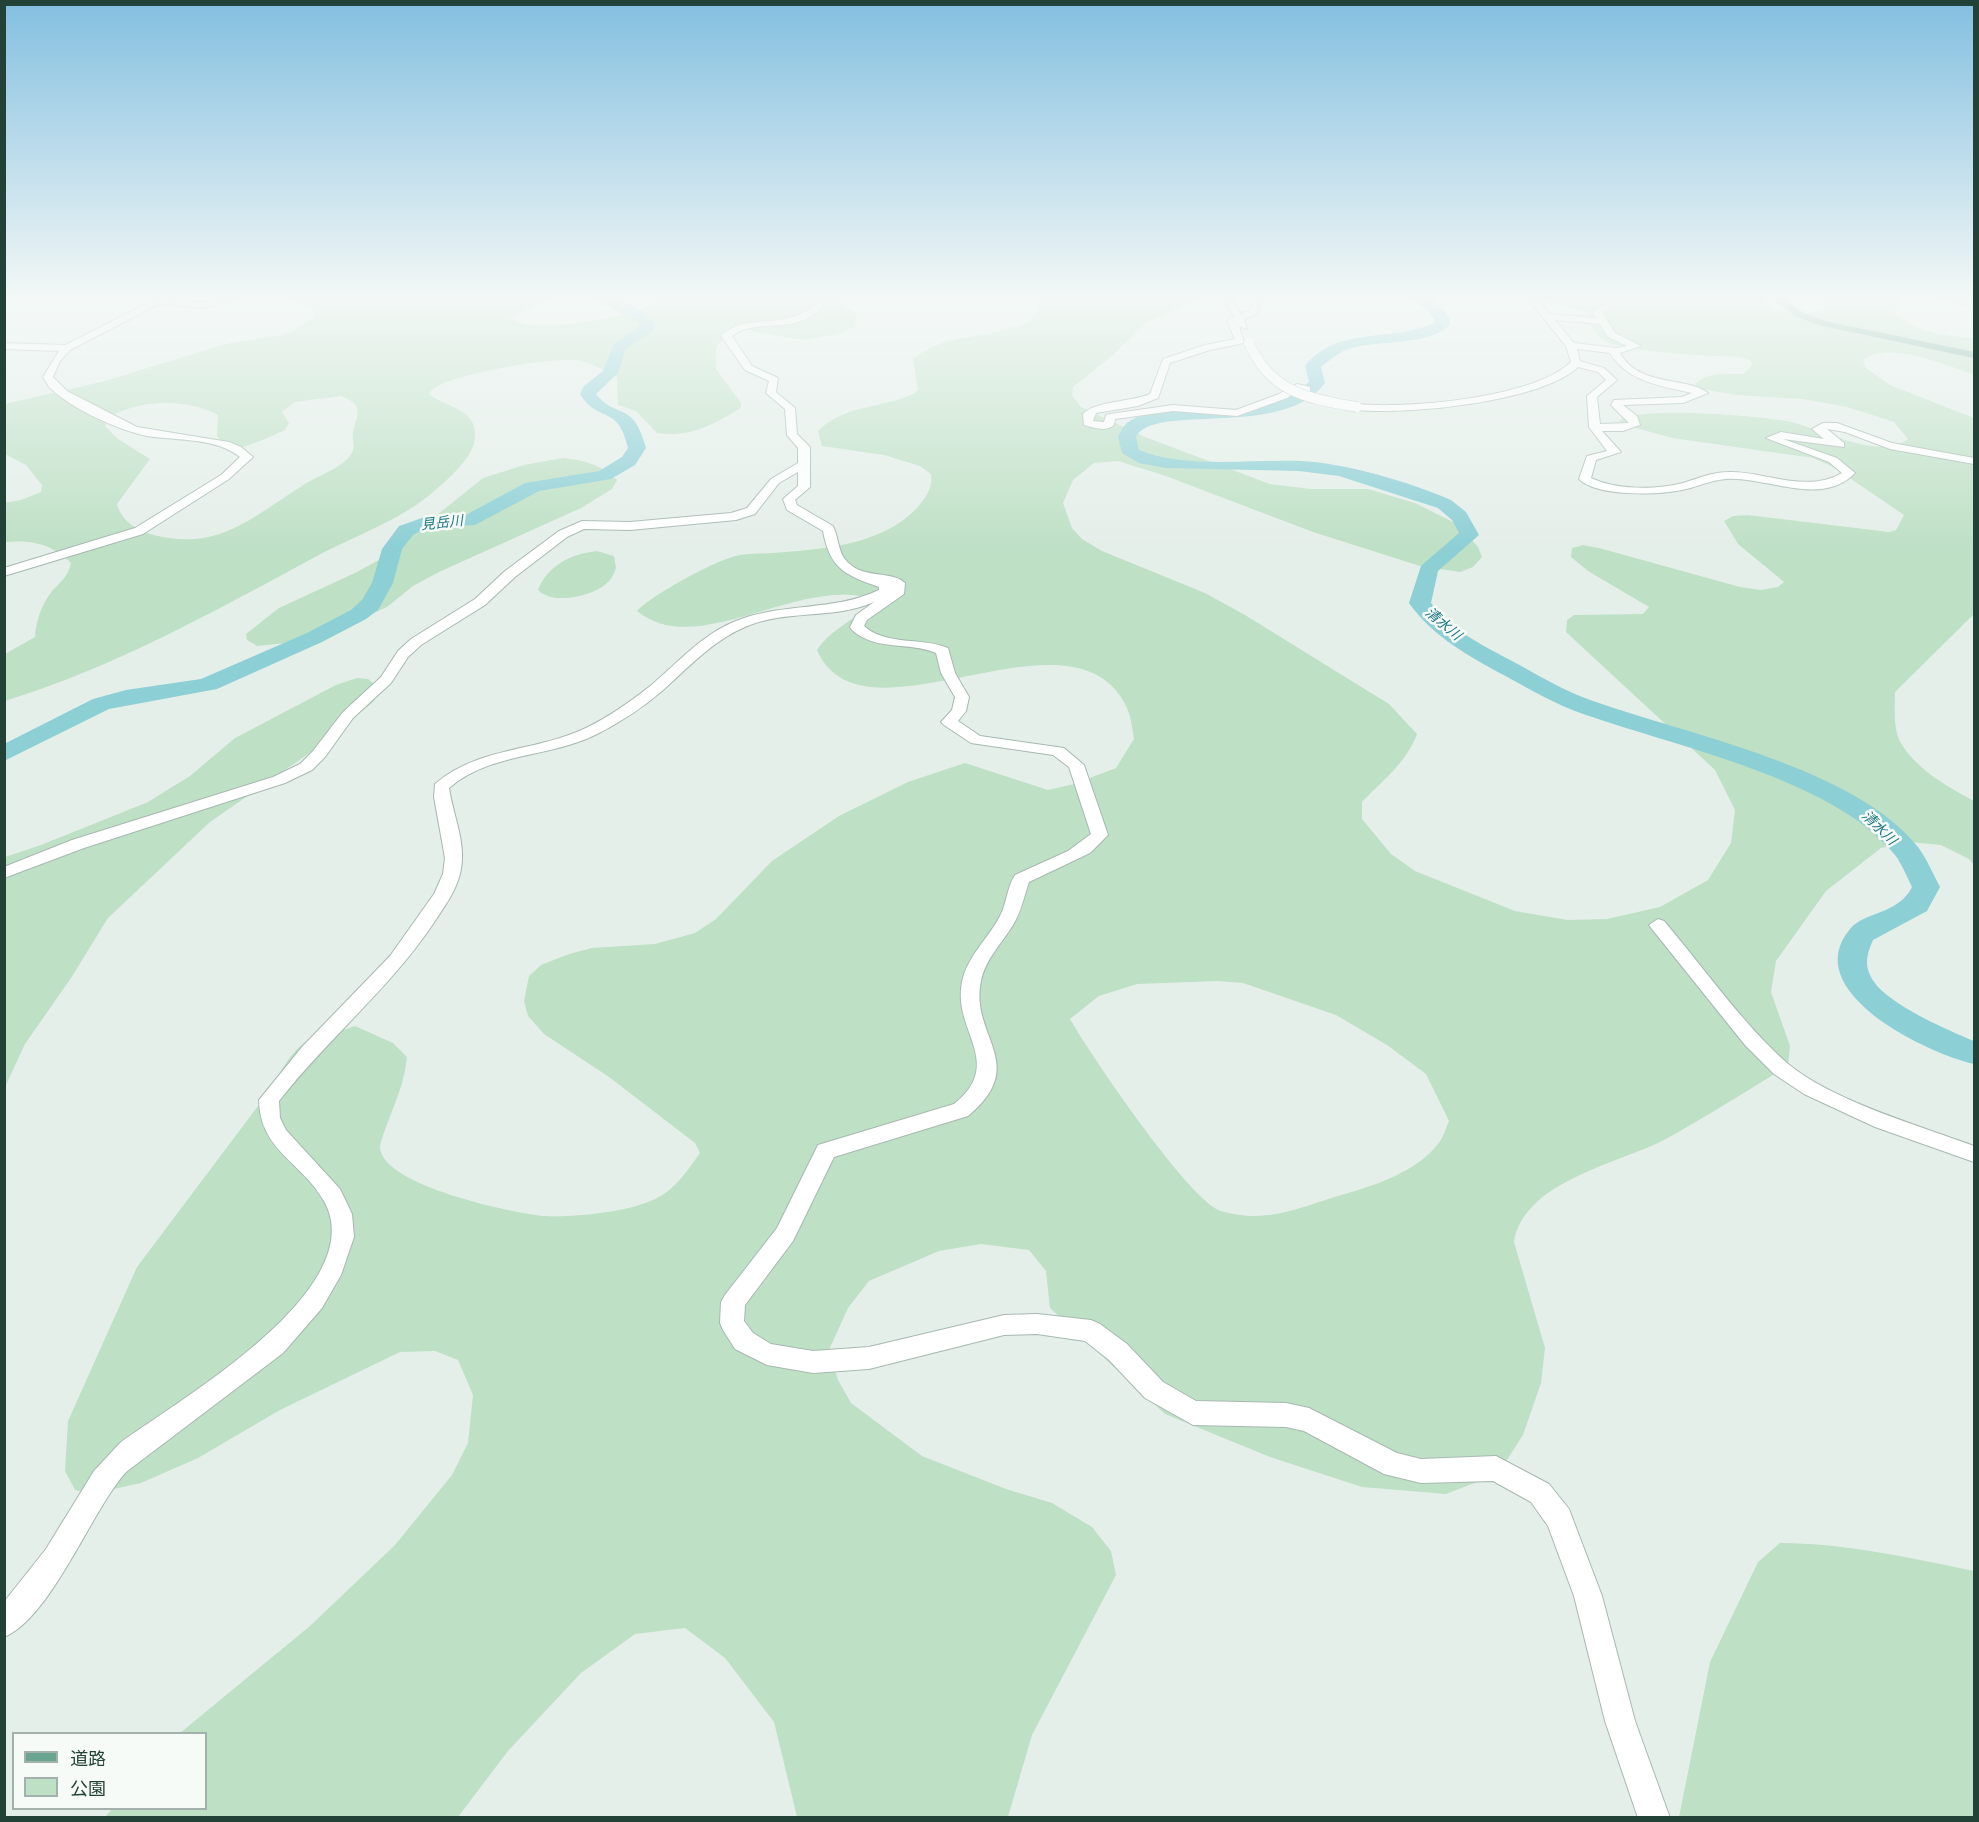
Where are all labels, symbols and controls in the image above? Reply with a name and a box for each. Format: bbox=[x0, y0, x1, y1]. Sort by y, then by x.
water label: 見岳川 bbox=[420, 512, 464, 534]
water label: 清水川 bbox=[1422, 604, 1464, 644]
water label: 清水川 bbox=[1858, 807, 1900, 849]
legend bbox=[12, 1732, 207, 1810]
text: 道路 bbox=[70, 1747, 106, 1770]
text: 公園 bbox=[70, 1777, 106, 1800]

